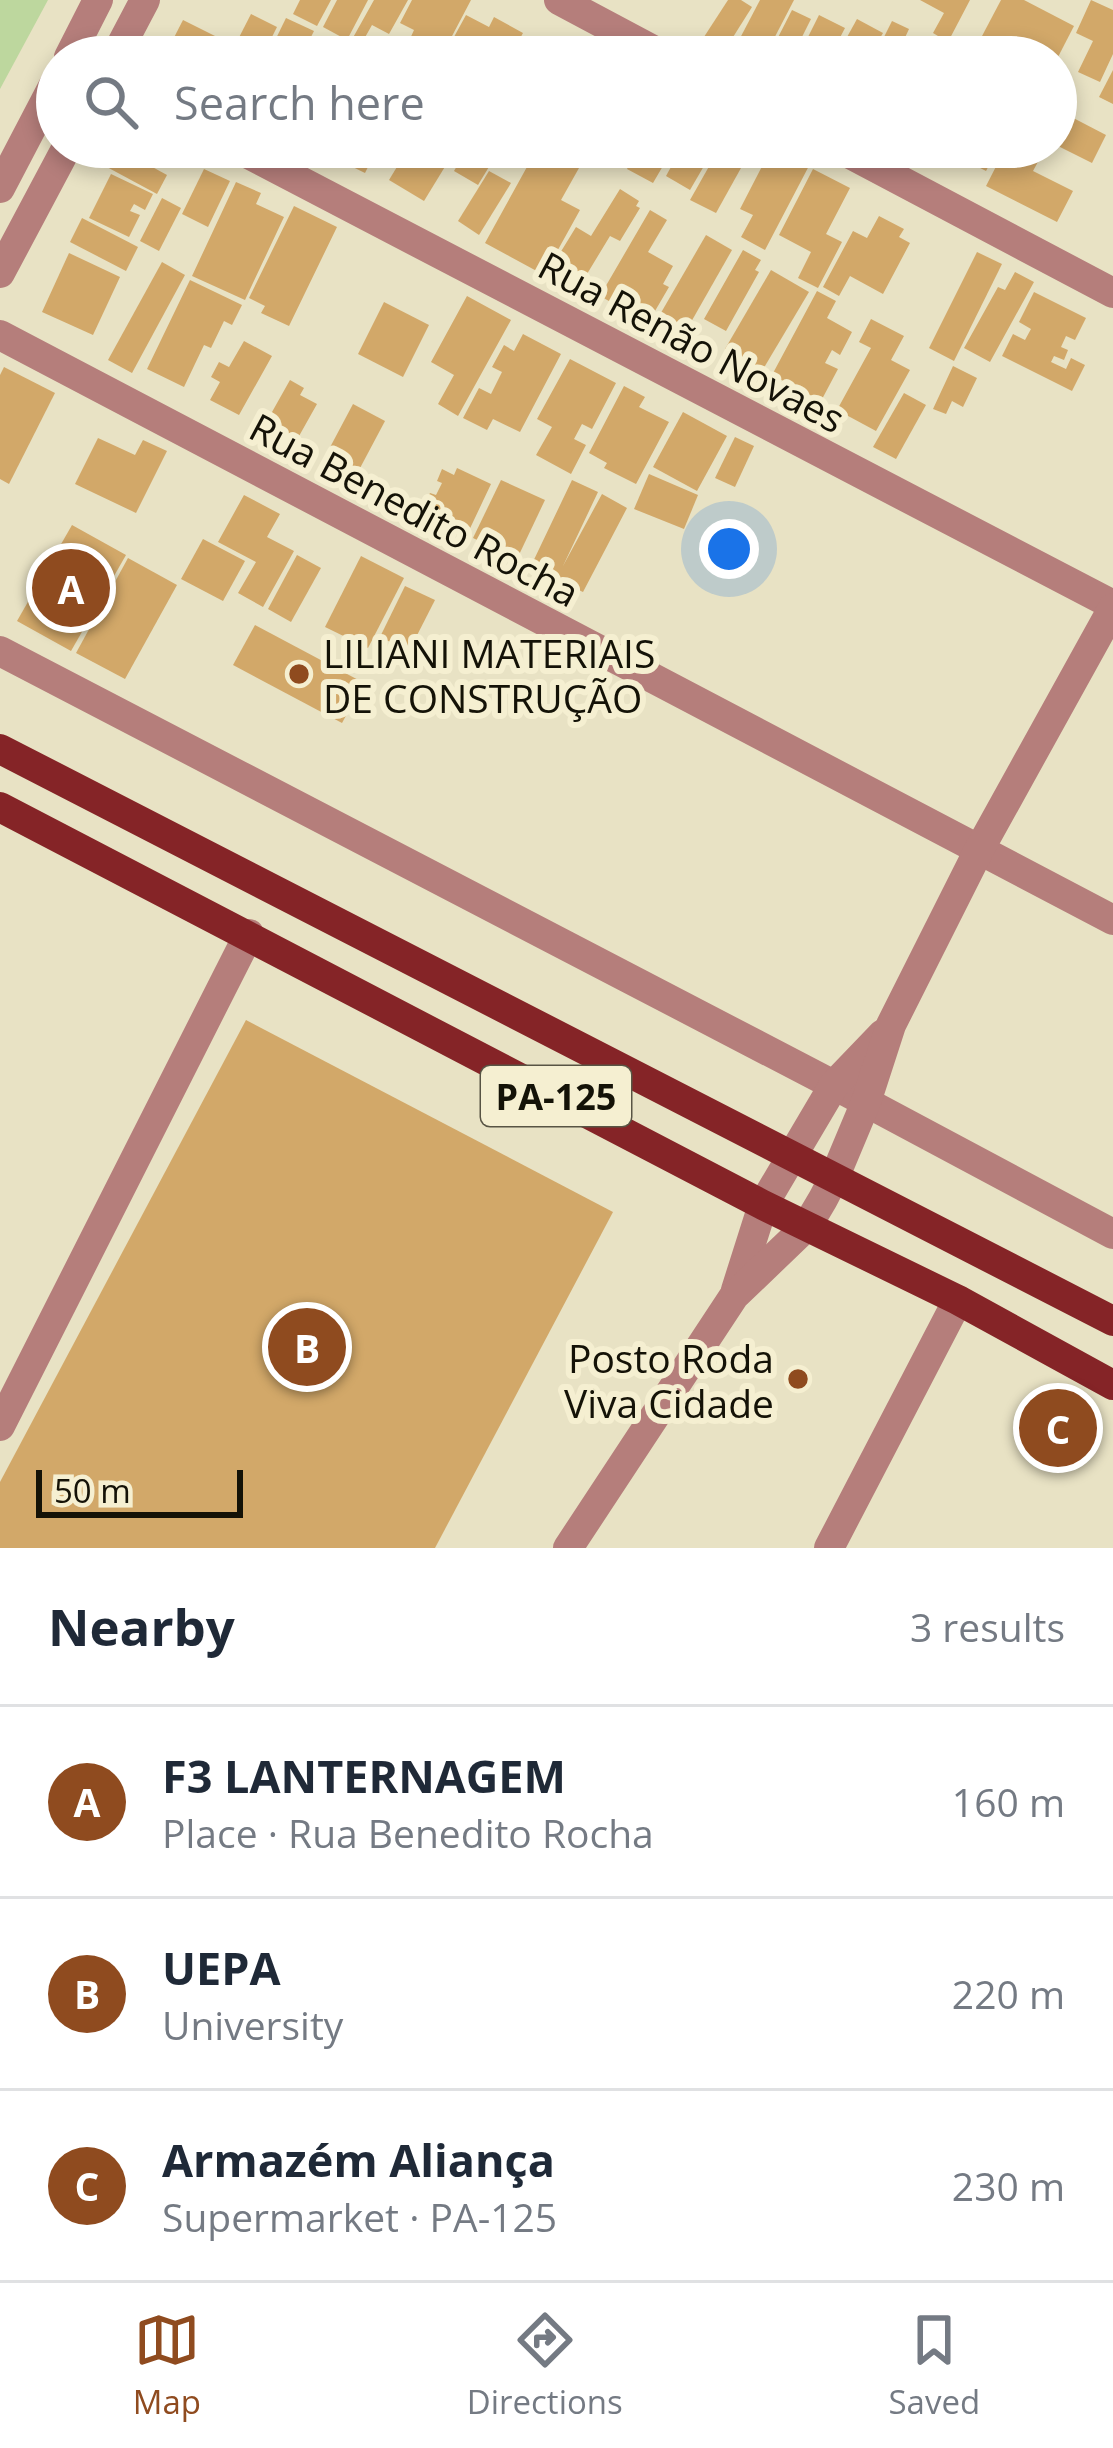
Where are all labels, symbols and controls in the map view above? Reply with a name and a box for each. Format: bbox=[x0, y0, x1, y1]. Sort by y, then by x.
search box bbox=[36, 36, 1077, 168]
icon: search bbox=[78, 69, 144, 135]
text: Search here bbox=[174, 72, 425, 133]
street label: Rua Renão Novaes bbox=[530, 238, 854, 444]
street label: Rua Benedito Rocha bbox=[241, 400, 589, 618]
your location bbox=[699, 519, 759, 579]
pin: A bbox=[32, 543, 110, 633]
place label: LILIANI MATERIAIS DE CONSTRUÇÃO bbox=[323, 626, 655, 724]
marker: LILIANI MATERIAIS DE CONSTRUÇÃO bbox=[286, 661, 312, 687]
road number: PA-125 bbox=[481, 1066, 631, 1126]
pin: B bbox=[268, 1302, 346, 1392]
place label: Posto Roda Viva Cidade bbox=[564, 1331, 774, 1429]
marker: Posto Roda Viva Cidade bbox=[785, 1366, 811, 1392]
pin: C bbox=[1019, 1383, 1097, 1473]
scale bar bbox=[36, 1464, 243, 1517]
text: 50 m bbox=[54, 1468, 131, 1513]
text: Nearby bbox=[48, 1591, 235, 1661]
text: 3 results bbox=[910, 1600, 1065, 1653]
text: F3 LANTERNAGEM bbox=[162, 1745, 566, 1806]
text: A bbox=[74, 1775, 100, 1828]
text: 160 m bbox=[952, 1775, 1065, 1828]
text: Place · Rua Benedito Rocha bbox=[162, 1806, 654, 1859]
text: UEPA bbox=[162, 1937, 281, 1998]
text: B bbox=[74, 1967, 100, 2020]
text: 220 m bbox=[952, 1967, 1065, 2020]
text: University bbox=[162, 1998, 343, 2051]
text: Armazém Aliança bbox=[162, 2129, 555, 2190]
text: C bbox=[75, 2159, 99, 2212]
text: 230 m bbox=[952, 2159, 1065, 2212]
text: Supermarket · PA-125 bbox=[162, 2190, 557, 2243]
tab: Map bbox=[133, 2307, 201, 2424]
tab: Directions bbox=[467, 2307, 623, 2424]
tab: Saved bbox=[888, 2307, 980, 2424]

